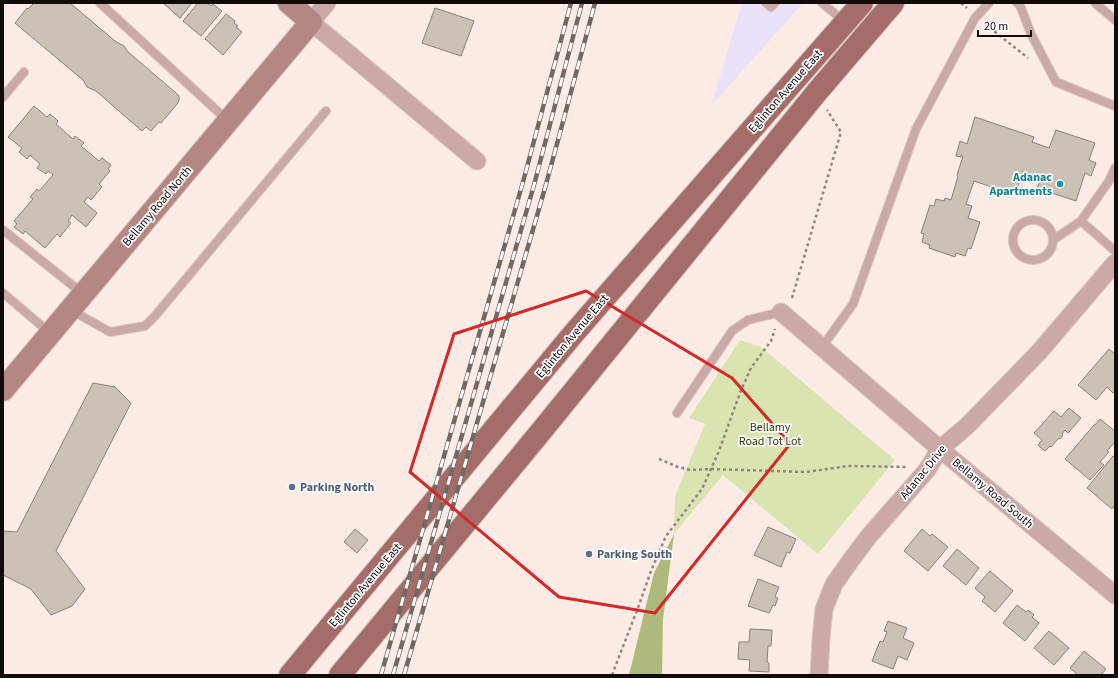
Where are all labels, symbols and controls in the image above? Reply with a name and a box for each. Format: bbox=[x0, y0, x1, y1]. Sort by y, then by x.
scale bar bbox=[978, 12, 1031, 38]
text: 20 m bbox=[984, 18, 1008, 35]
street label: Eglinton Avenue East bbox=[745, 46, 826, 136]
street label: Bellamy Road North bbox=[119, 162, 196, 250]
place label: Adanac Apartments bbox=[989, 169, 1052, 200]
marker: Adanac Apartments bbox=[1055, 179, 1065, 189]
street label: Eglinton Avenue East bbox=[532, 291, 613, 382]
park label: Bellamy Road Tot Lot bbox=[739, 419, 801, 450]
street label: Adanac Drive bbox=[896, 441, 951, 503]
street label: Bellamy Road South bbox=[948, 454, 1037, 532]
place label: Parking North bbox=[300, 479, 374, 496]
marker: Parking North bbox=[287, 482, 297, 492]
street label: Eglinton Avenue East bbox=[325, 540, 406, 631]
place label: Parking South bbox=[597, 546, 672, 563]
marker: Parking South bbox=[584, 549, 594, 559]

